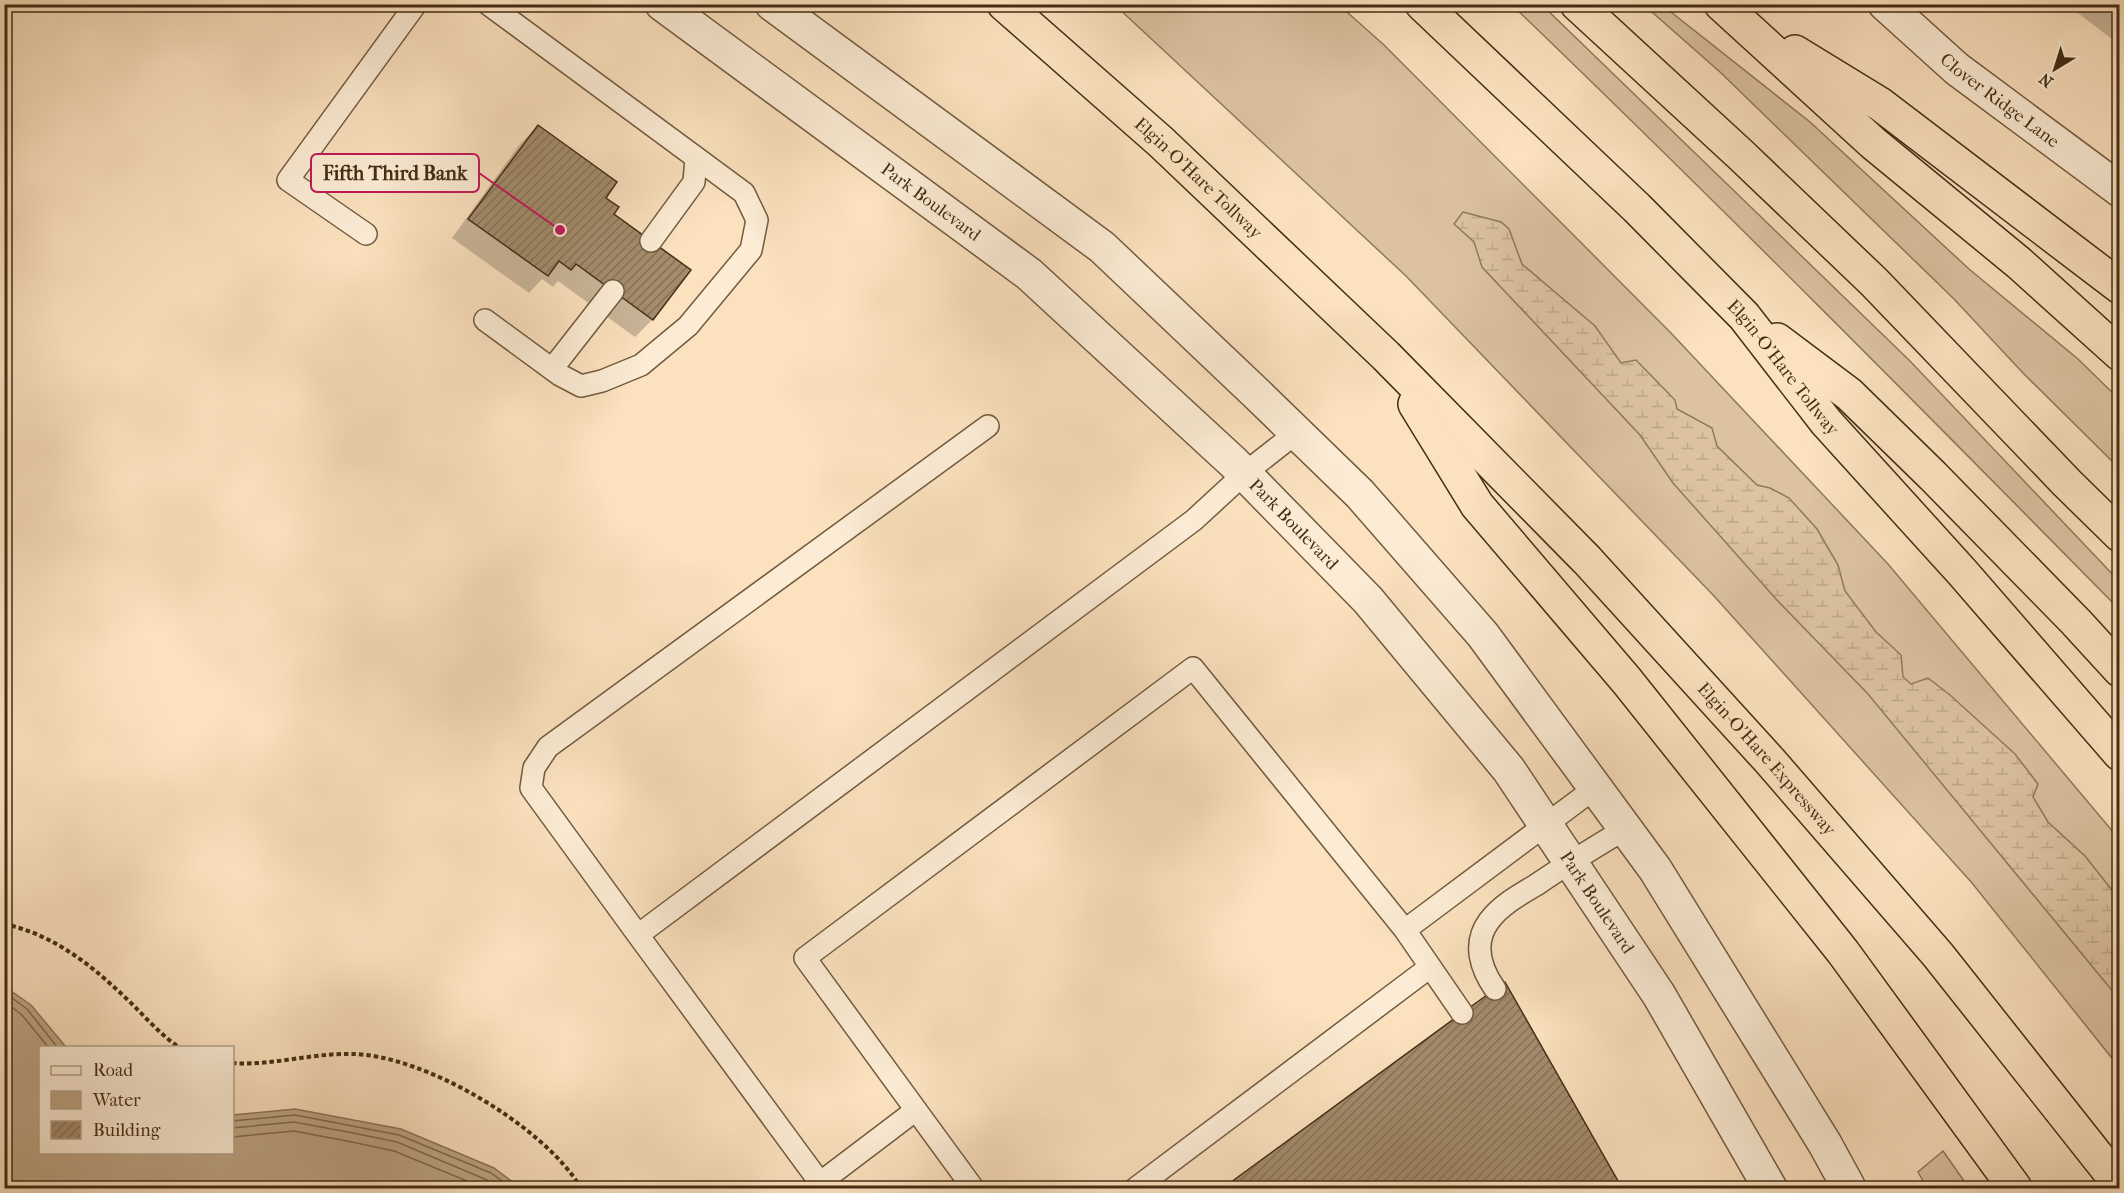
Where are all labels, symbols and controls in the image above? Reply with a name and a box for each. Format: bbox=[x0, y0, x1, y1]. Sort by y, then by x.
north arrow bbox=[2025, 39, 2085, 99]
street label: Clover Ridge Lane bbox=[1936, 49, 2064, 152]
text: N bbox=[2035, 69, 2057, 92]
street label: Elgin-O'Hare Tollway bbox=[1130, 113, 1267, 244]
callout: Fifth Third Bank bbox=[311, 154, 479, 192]
street label: Park Boulevard bbox=[877, 158, 985, 246]
text: Fifth Third Bank bbox=[322, 162, 468, 185]
street label: Elgin-O'Hare Tollway bbox=[1723, 295, 1844, 441]
street label: Park Boulevard bbox=[1245, 474, 1343, 574]
street label: Elgin-O'Hare Expressway bbox=[1693, 678, 1841, 841]
street label: Park Boulevard bbox=[1556, 847, 1639, 958]
legend bbox=[39, 1046, 234, 1154]
text: Road bbox=[93, 1060, 133, 1081]
text: Water bbox=[92, 1090, 141, 1111]
text: Building bbox=[93, 1120, 161, 1141]

